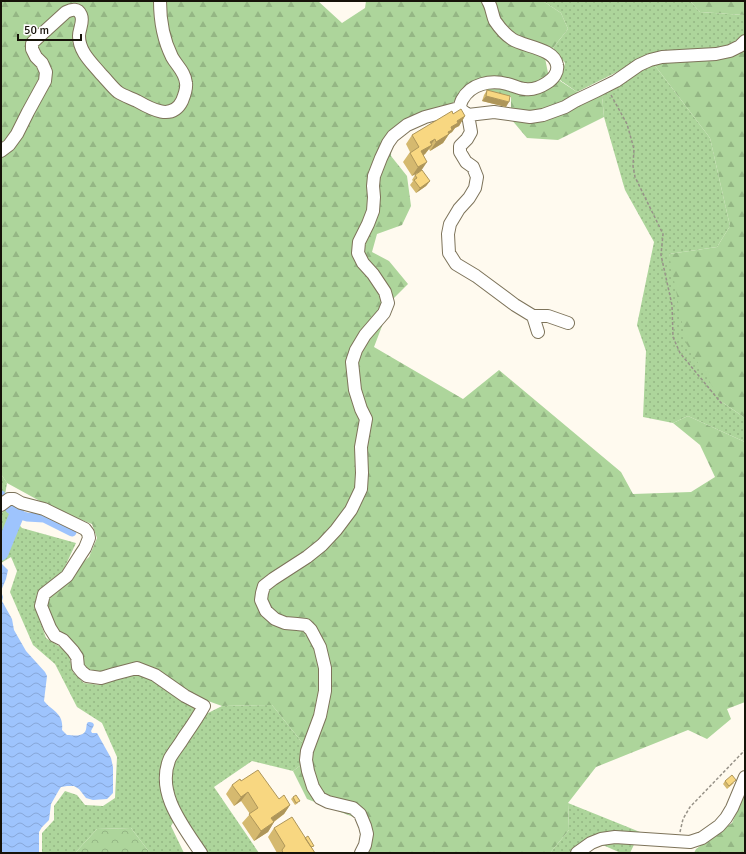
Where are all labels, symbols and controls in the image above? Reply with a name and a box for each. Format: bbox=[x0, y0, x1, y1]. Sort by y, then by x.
scale bar bbox=[18, 16, 81, 42]
text: 50 m bbox=[24, 23, 49, 38]

